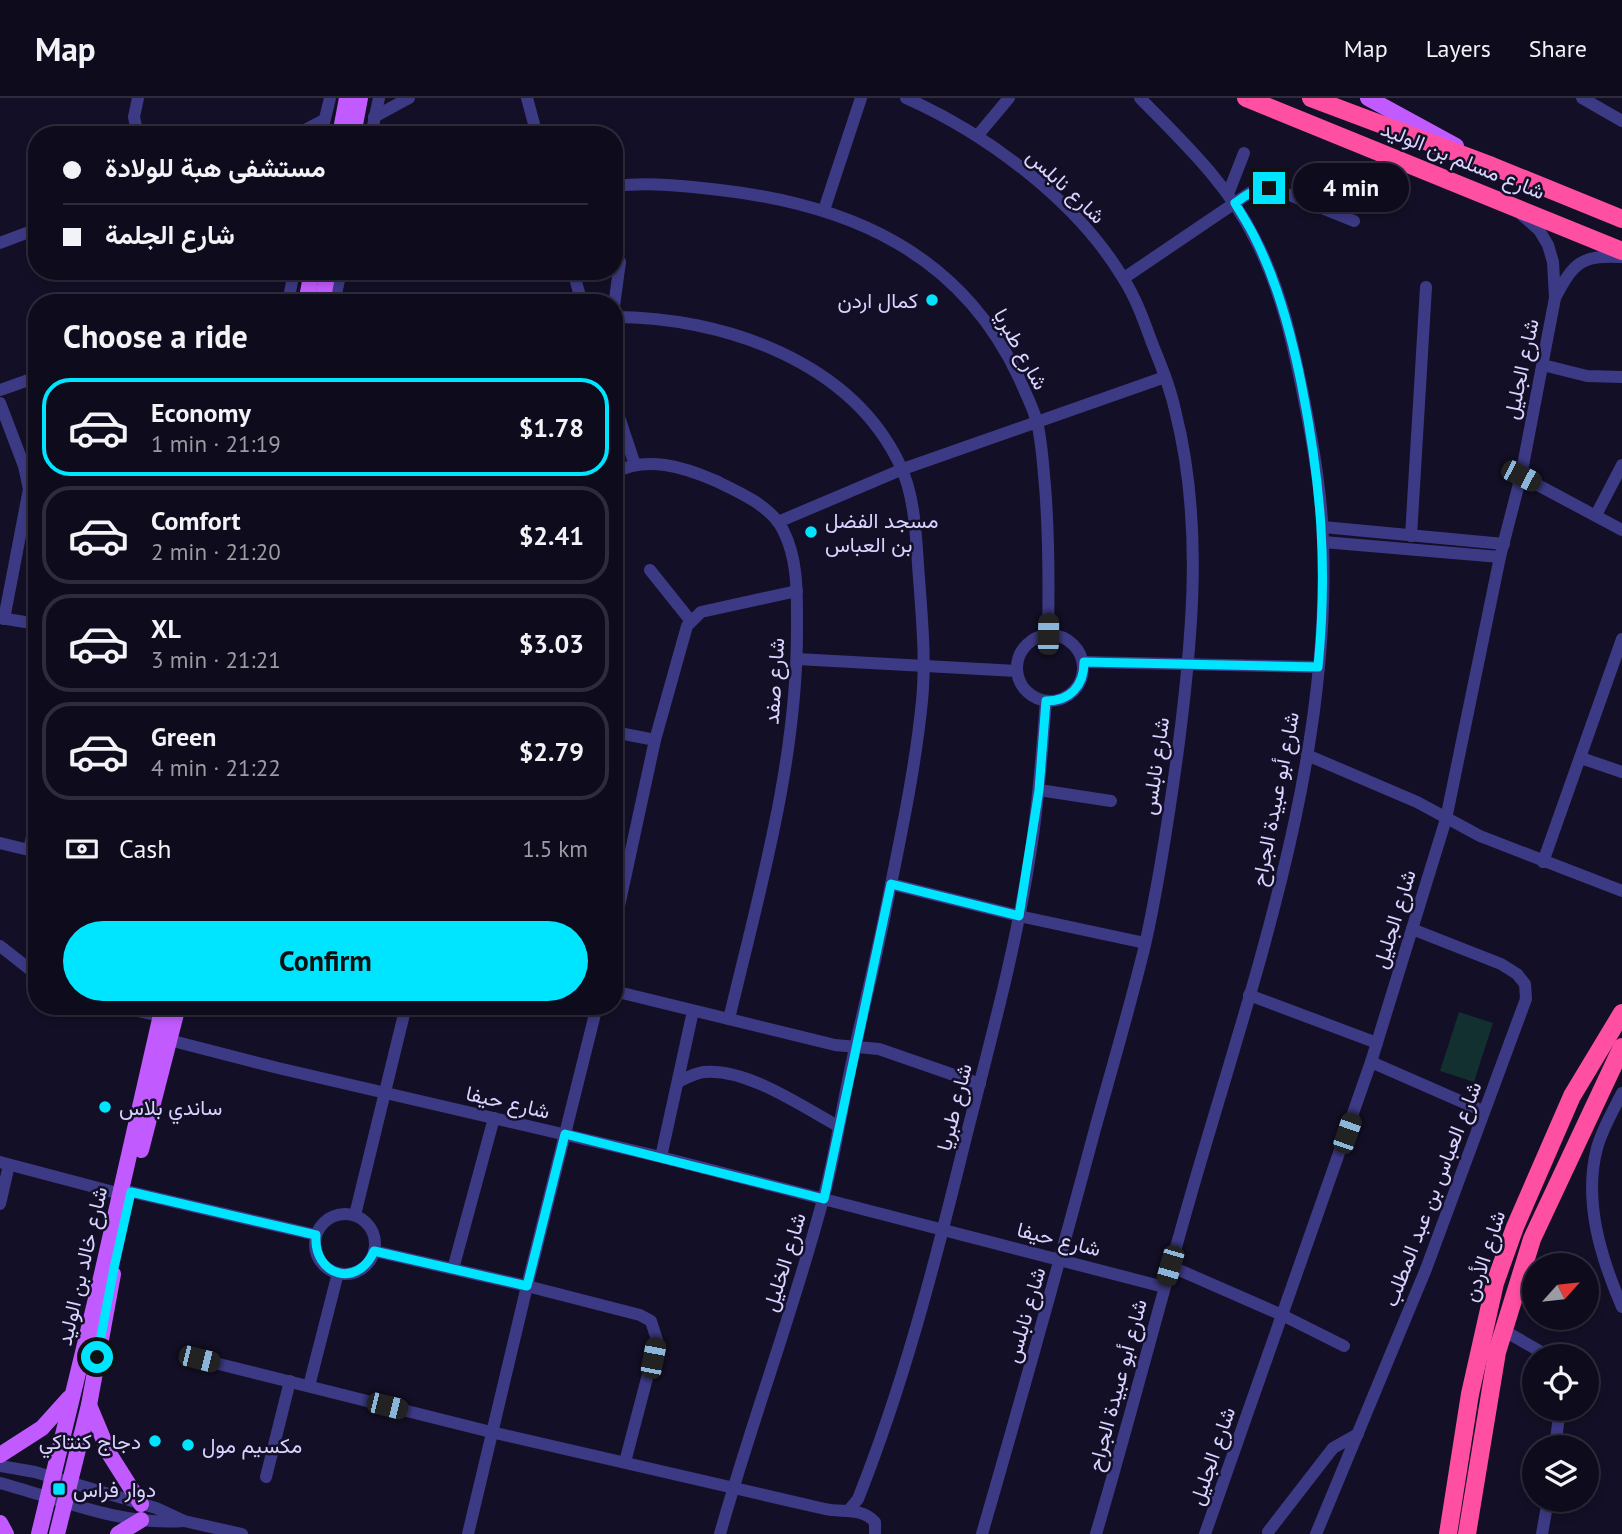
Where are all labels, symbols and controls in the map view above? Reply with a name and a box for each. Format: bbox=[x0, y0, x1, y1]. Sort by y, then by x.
text: Map bbox=[35, 27, 96, 70]
text: Map bbox=[1344, 33, 1388, 64]
text: Layers bbox=[1426, 33, 1491, 64]
text: Share bbox=[1529, 33, 1587, 64]
street label: شارع مسلم بن الوليد bbox=[1377, 115, 1549, 206]
street label: شارع نابلس bbox=[1020, 143, 1111, 230]
text: مستشفى هبة للولادة bbox=[105, 151, 326, 184]
callout: 4 min bbox=[1294, 164, 1409, 212]
route end bbox=[1253, 172, 1285, 204]
text: 4 min bbox=[1323, 173, 1379, 202]
text: شارع الجلمة bbox=[105, 218, 235, 251]
place label: كمال اردن bbox=[837, 287, 918, 314]
marker: كمال اردن bbox=[924, 292, 940, 308]
street label: شارع طبريا bbox=[987, 304, 1054, 395]
text: Choose a ride bbox=[63, 315, 248, 357]
street label: شارع الجليل bbox=[1497, 316, 1546, 422]
icon: car bbox=[67, 396, 130, 459]
text: Economy bbox=[151, 396, 251, 429]
text: $1.78 bbox=[519, 411, 584, 444]
text: 1 min · 21:19 bbox=[151, 429, 281, 458]
car bbox=[1498, 457, 1545, 495]
icon: car bbox=[67, 504, 130, 567]
text: Comfort bbox=[151, 504, 241, 537]
place label: مسجد الفضل بن العباس bbox=[825, 507, 939, 558]
text: $2.41 bbox=[519, 519, 584, 552]
marker: مسجد الفضل بن العباس bbox=[803, 524, 819, 540]
text: 2 min · 21:20 bbox=[151, 537, 281, 566]
icon: car bbox=[67, 612, 130, 675]
text: XL bbox=[151, 612, 181, 645]
car bbox=[1038, 613, 1059, 655]
text: $3.03 bbox=[519, 627, 584, 660]
street label: شارع صفد bbox=[757, 637, 792, 725]
text: 3 min · 21:21 bbox=[151, 645, 281, 674]
street label: شارع أبو عبيدة الجراح bbox=[1245, 710, 1306, 889]
street label: شارع نابلس bbox=[1135, 716, 1176, 817]
icon: car bbox=[67, 720, 130, 783]
text: Green bbox=[151, 720, 216, 753]
text: $2.79 bbox=[519, 735, 584, 768]
text: 4 min · 21:22 bbox=[151, 753, 281, 782]
icon: cash bbox=[63, 830, 101, 868]
text: Cash bbox=[119, 832, 171, 865]
text: 1.5 km bbox=[522, 834, 588, 863]
street label: شارع الجليل bbox=[1366, 866, 1423, 972]
button: Confirm bbox=[63, 921, 588, 1001]
street label: شارع طبريا bbox=[930, 1061, 979, 1154]
street label: شارع العباس بن عبد المطلب bbox=[1377, 1077, 1488, 1311]
street label: شارع حيفا bbox=[463, 1079, 553, 1126]
place label: ساندي بلاس bbox=[119, 1094, 222, 1125]
marker: ساندي بلاس bbox=[97, 1099, 113, 1115]
car bbox=[1331, 1110, 1364, 1156]
street label: شارع خالد بن الوليد bbox=[51, 1184, 114, 1348]
street label: شارع الأردن bbox=[1457, 1207, 1512, 1305]
street label: شارع الخليل bbox=[756, 1209, 813, 1315]
street label: شارع حيفا bbox=[1014, 1216, 1104, 1263]
car bbox=[1155, 1243, 1186, 1289]
north arrow bbox=[1522, 1253, 1600, 1330]
map controls bbox=[1522, 1253, 1599, 1512]
street label: شارع نابلس bbox=[998, 1264, 1052, 1366]
street label: شارع أبو عبيدة الجراح bbox=[1081, 1296, 1154, 1474]
car bbox=[639, 1335, 668, 1381]
route start bbox=[81, 1341, 113, 1373]
car bbox=[177, 1344, 222, 1374]
button: locate bbox=[1522, 1344, 1599, 1421]
car bbox=[365, 1391, 410, 1421]
street label: شارع الجليل bbox=[1183, 1403, 1242, 1509]
place label: دجاج كنتاكي bbox=[39, 1428, 141, 1459]
place label: مكسيم مول bbox=[202, 1432, 302, 1460]
marker: دجاج كنتاكي bbox=[147, 1433, 163, 1449]
button: layers bbox=[1522, 1435, 1599, 1512]
marker: مكسيم مول bbox=[180, 1437, 196, 1453]
place label: دوار فراس bbox=[73, 1476, 156, 1503]
marker: دوار فراس bbox=[51, 1481, 67, 1497]

